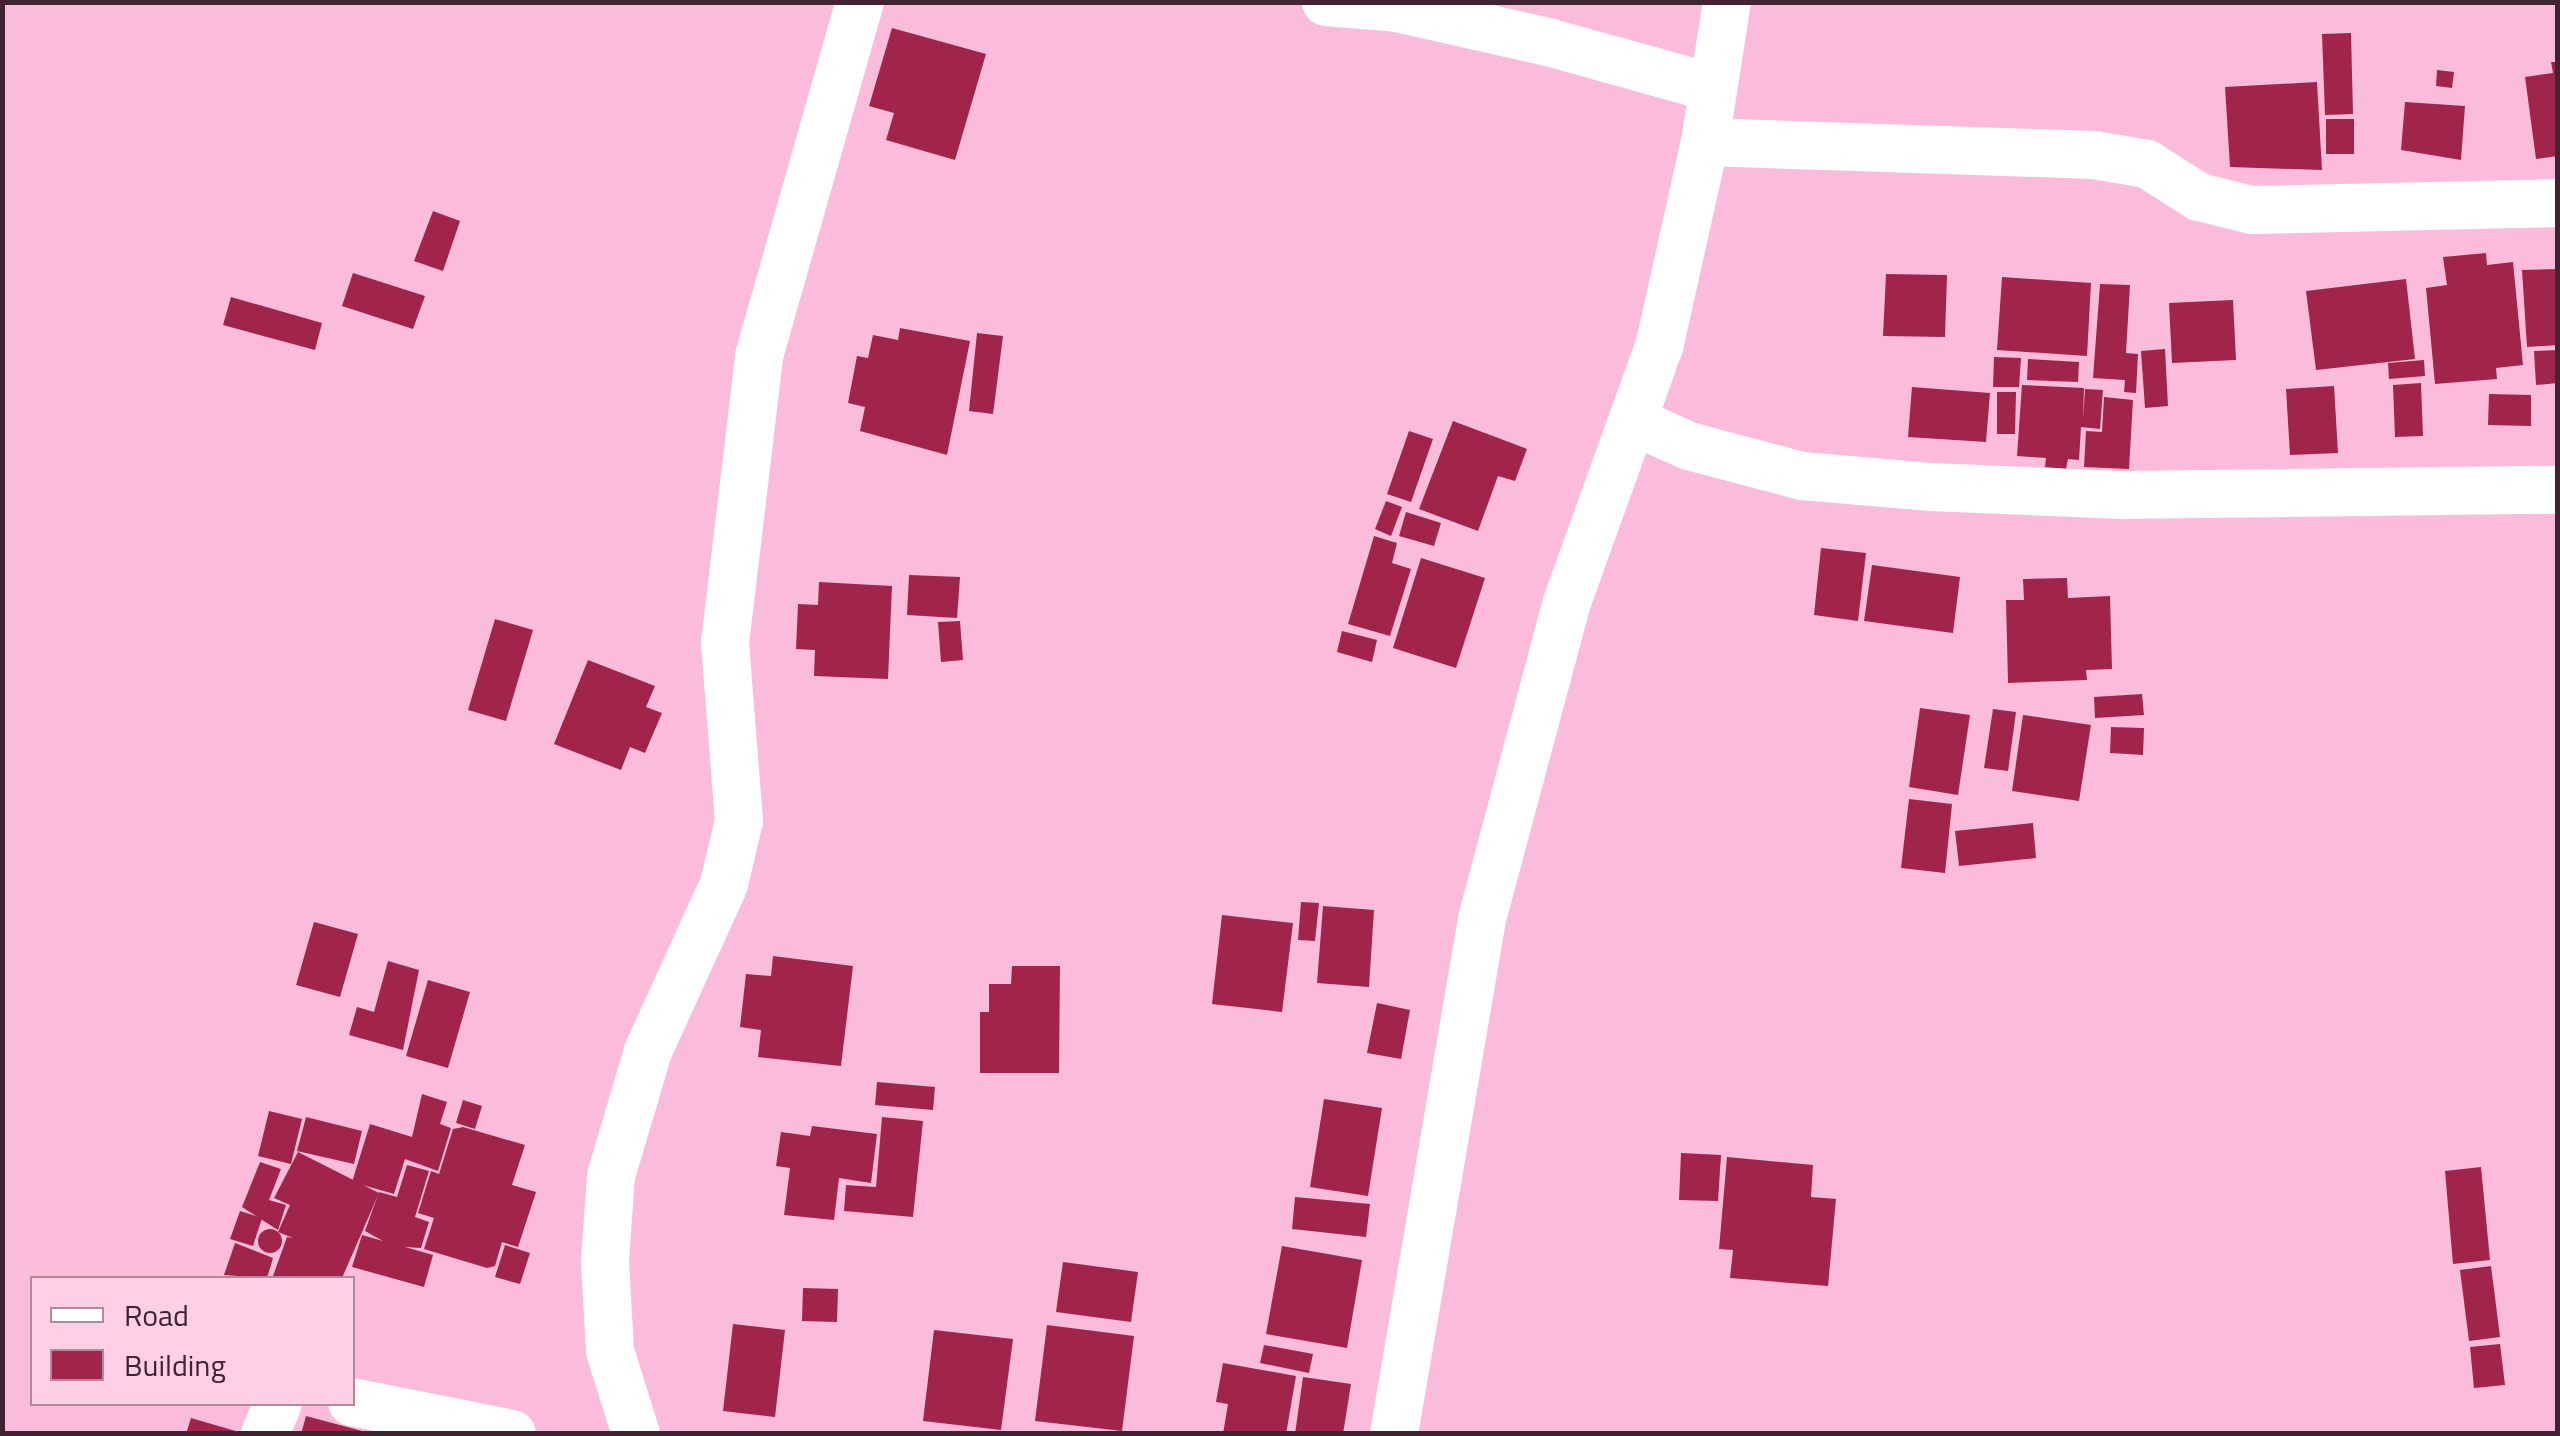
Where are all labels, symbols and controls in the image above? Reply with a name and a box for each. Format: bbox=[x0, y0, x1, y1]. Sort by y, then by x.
legend bbox=[30, 1276, 355, 1406]
text: Road bbox=[124, 1292, 189, 1338]
text: Building bbox=[124, 1342, 226, 1388]

